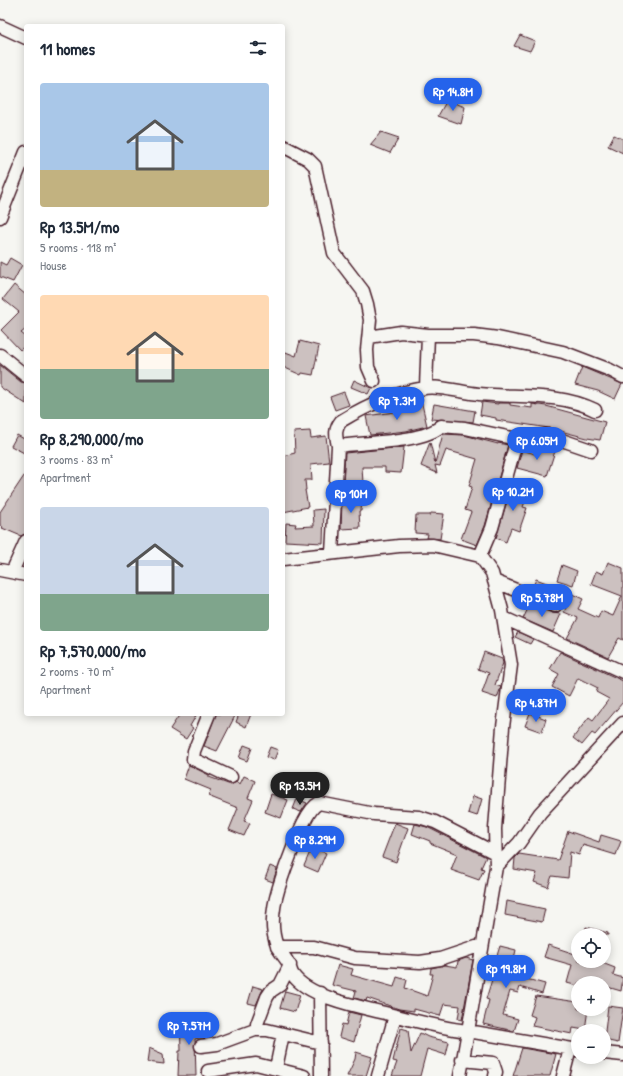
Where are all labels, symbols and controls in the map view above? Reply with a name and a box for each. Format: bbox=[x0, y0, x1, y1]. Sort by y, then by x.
text: 11 homes bbox=[40, 37, 95, 60]
icon: filters bbox=[247, 37, 269, 59]
pin: Rp 14.8M bbox=[412, 78, 494, 112]
text: Rp 14.8M bbox=[433, 82, 473, 100]
icon: home bbox=[119, 109, 191, 181]
text: Rp 13.5M/mo bbox=[40, 215, 119, 238]
text: 5 rooms · 118 m² bbox=[40, 238, 116, 256]
text: House bbox=[40, 256, 67, 274]
icon: home bbox=[119, 321, 191, 393]
pin: Rp 7.3M bbox=[360, 387, 434, 421]
text: Rp 7.3M bbox=[378, 391, 416, 409]
text: Rp 8,290,000/mo bbox=[40, 427, 143, 450]
pin: Rp 6.05M bbox=[496, 427, 578, 461]
text: Rp 6.05M bbox=[516, 431, 558, 449]
text: 3 rooms · 83 m² bbox=[40, 450, 113, 468]
text: Apartment bbox=[40, 468, 91, 486]
pin: Rp 10.2M bbox=[472, 478, 554, 512]
pin: Rp 10M bbox=[318, 480, 384, 514]
text: Rp 10.2M bbox=[492, 482, 534, 500]
text: Rp 10M bbox=[335, 484, 367, 502]
icon: home bbox=[119, 533, 191, 605]
pin: Rp 5.78M bbox=[501, 584, 583, 618]
text: Rp 5.78M bbox=[521, 588, 563, 606]
text: Rp 7,570,000/mo bbox=[40, 639, 146, 662]
text: 2 rooms · 70 m² bbox=[40, 662, 114, 680]
text: Apartment bbox=[40, 680, 91, 698]
pin: Rp 4.87M bbox=[495, 689, 577, 723]
text: Rp 4.87M bbox=[515, 693, 557, 711]
pin: Rp 13.5M bbox=[259, 772, 341, 806]
text: Rp 13.5M bbox=[279, 776, 321, 794]
pin: Rp 8.29M bbox=[274, 826, 356, 860]
text: Rp 8.29M bbox=[294, 830, 336, 848]
map controls bbox=[571, 928, 611, 1064]
button: locate bbox=[571, 928, 611, 968]
pin: Rp 19.8M bbox=[465, 955, 547, 989]
text: Rp 19.8M bbox=[486, 959, 526, 977]
button: + bbox=[571, 976, 611, 1016]
pin: Rp 7.57M bbox=[148, 1012, 230, 1046]
text: Rp 7.57M bbox=[167, 1016, 211, 1034]
button: − bbox=[571, 1024, 611, 1064]

